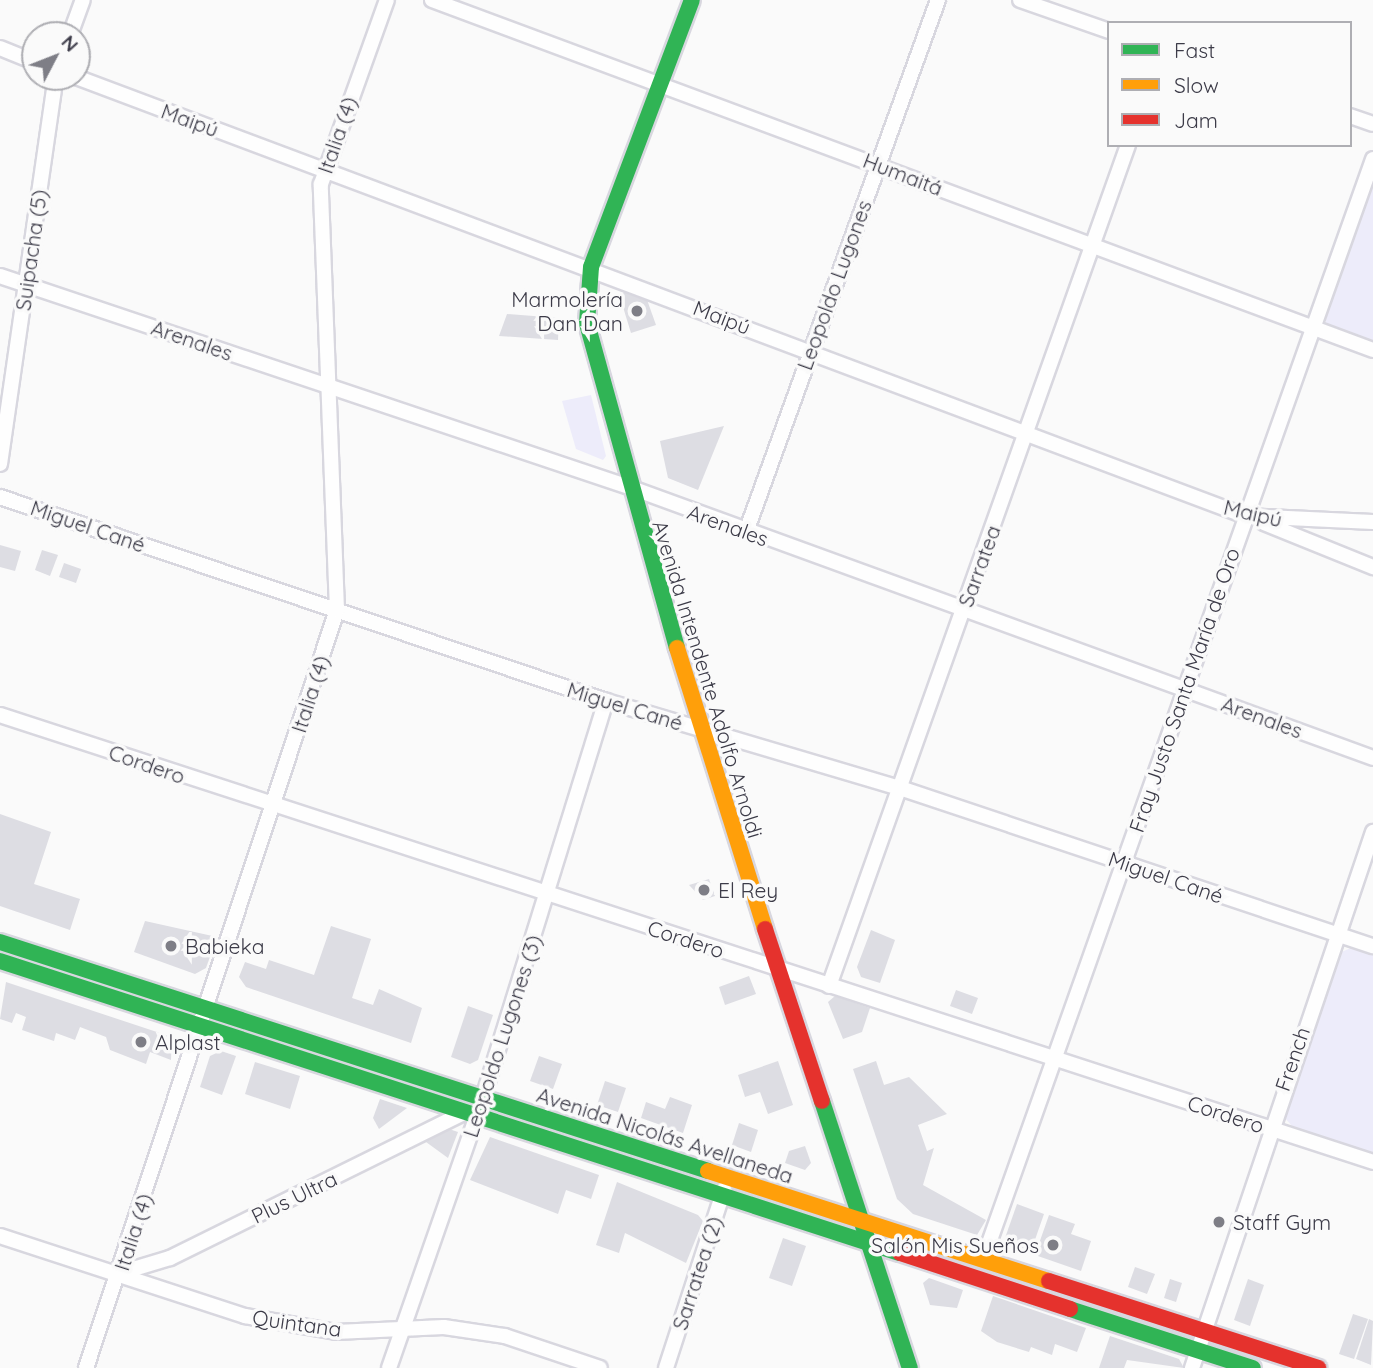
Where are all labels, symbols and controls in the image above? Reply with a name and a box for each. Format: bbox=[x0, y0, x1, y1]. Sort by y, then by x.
north arrow bbox=[21, 21, 91, 91]
legend bbox=[1107, 21, 1352, 147]
text: N bbox=[57, 30, 84, 57]
text: Fast bbox=[1174, 37, 1215, 63]
text: Slow bbox=[1174, 72, 1219, 98]
street label: Italia (4) bbox=[312, 93, 362, 177]
street label: Maipú bbox=[158, 98, 222, 142]
text: Jam bbox=[1174, 107, 1218, 133]
street label: Humaitá bbox=[860, 147, 946, 201]
street label: Suipacha (5) bbox=[10, 188, 52, 312]
street label: Leopoldo Lugones bbox=[792, 197, 876, 373]
place label: Marmolería Dan Dan bbox=[511, 286, 623, 336]
street label: Maipú bbox=[690, 295, 754, 339]
marker: Marmolería Dan Dan bbox=[629, 303, 645, 319]
street label: Arenales bbox=[148, 314, 236, 366]
street label: Maipú bbox=[1221, 494, 1285, 532]
street label: Miguel Cané bbox=[27, 495, 149, 557]
street label: Arenales bbox=[684, 499, 772, 551]
street label: Avenida Intendente Adolfo Arnoldi bbox=[648, 517, 768, 841]
street label: Sarratea bbox=[953, 522, 1005, 610]
street label: Fray Justo Santa María de Oro bbox=[1123, 544, 1245, 836]
street label: Italia (4) bbox=[286, 652, 334, 736]
street label: Miguel Cané bbox=[564, 676, 686, 736]
street label: Arenales bbox=[1218, 691, 1306, 743]
street label: Cordero bbox=[106, 739, 188, 789]
street label: Miguel Cané bbox=[1105, 846, 1227, 908]
place label: El Rey bbox=[718, 877, 778, 903]
marker: El Rey bbox=[696, 882, 712, 898]
street label: Cordero bbox=[645, 915, 727, 963]
street label: Leopoldo Lugones (3) bbox=[457, 932, 547, 1140]
place label: Babieka bbox=[185, 933, 264, 959]
marker: Babieka bbox=[163, 938, 179, 954]
street label: French bbox=[1269, 1024, 1315, 1094]
place label: Alplast bbox=[155, 1029, 221, 1055]
marker: Alplast bbox=[133, 1034, 149, 1050]
street label: Avenida Nicolás Avellaneda bbox=[534, 1082, 796, 1188]
street label: Cordero bbox=[1185, 1090, 1267, 1138]
street label: Plus Ultra bbox=[247, 1165, 341, 1229]
street label: Italia (4) bbox=[109, 1190, 157, 1274]
place label: Staff Gym bbox=[1233, 1209, 1331, 1235]
street label: Sarratea (2) bbox=[667, 1213, 727, 1333]
marker: Staff Gym bbox=[1211, 1214, 1227, 1230]
place label: Salón Mis Sueños bbox=[871, 1232, 1039, 1258]
marker: Salón Mis Sueños bbox=[1045, 1237, 1061, 1253]
street label: Quintana bbox=[251, 1304, 343, 1342]

